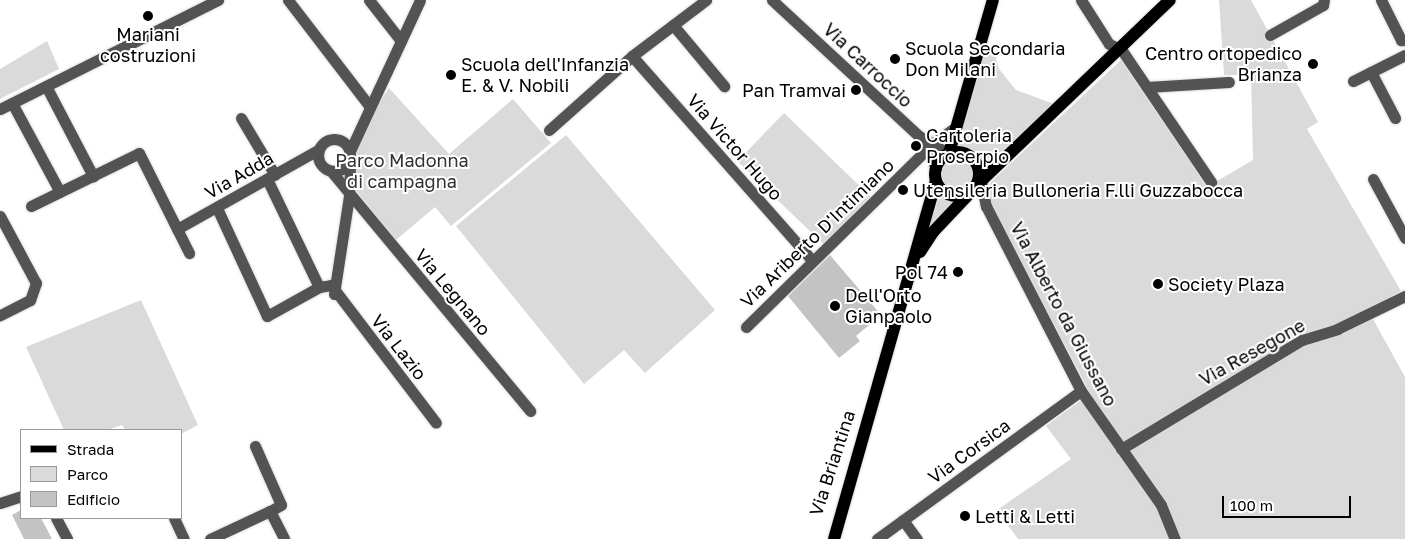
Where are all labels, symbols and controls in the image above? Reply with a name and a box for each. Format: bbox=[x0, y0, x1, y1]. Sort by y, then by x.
marker: Mariani costruzioni bbox=[142, 10, 154, 22]
street label: Via Carroccio bbox=[819, 18, 917, 112]
place label: Mariani costruzioni bbox=[100, 24, 196, 66]
place label: Scuola Secondaria Don Milani bbox=[905, 38, 1065, 80]
place label: Centro ortopedico Brianza bbox=[1145, 43, 1302, 86]
marker: Scuola Secondaria Don Milani bbox=[889, 53, 901, 65]
place label: Scuola dell'Infanzia E. & V. Nobili bbox=[461, 54, 629, 96]
marker: Centro ortopedico Brianza bbox=[1306, 57, 1320, 71]
marker: Scuola dell'Infanzia E. & V. Nobili bbox=[445, 69, 457, 81]
place label: Pan Tramvai bbox=[742, 79, 846, 101]
marker: Pan Tramvai bbox=[850, 84, 862, 96]
street label: Via Victor Hugo bbox=[683, 89, 787, 205]
place label: Cartoleria Proserpio bbox=[926, 125, 1012, 168]
marker: Cartoleria Proserpio bbox=[910, 140, 922, 152]
street label: Via Adda bbox=[201, 147, 277, 203]
park label: Parco Madonna di campagna bbox=[335, 150, 469, 192]
street label: Via Ariberto D'Intimiano bbox=[736, 154, 898, 312]
place label: Utensileria Bulloneria F.lli Guzzabocca bbox=[913, 179, 1243, 201]
marker: Utensileria Bulloneria F.lli Guzzabocca bbox=[897, 184, 909, 196]
street label: Via Alberto da Giussano bbox=[1006, 218, 1122, 410]
street label: Via Legnano bbox=[411, 244, 495, 340]
place label: Pol 74 bbox=[895, 261, 948, 283]
marker: Pol 74 bbox=[952, 266, 964, 278]
place label: Society Plaza bbox=[1168, 273, 1285, 295]
marker: Society Plaza bbox=[1152, 278, 1164, 290]
place label: Dell'Orto Gianpaolo bbox=[845, 285, 932, 328]
marker: Dell'Orto Gianpaolo bbox=[829, 300, 841, 312]
street label: Via Lazio bbox=[367, 310, 431, 384]
street label: Via Resegone bbox=[1195, 314, 1309, 390]
street label: Via Briantina bbox=[805, 407, 859, 519]
street label: Via Corsica bbox=[924, 414, 1014, 488]
legend bbox=[20, 429, 182, 519]
text: Strada bbox=[67, 440, 114, 458]
text: Parco bbox=[67, 465, 108, 483]
scale bar bbox=[1225, 486, 1354, 518]
text: Edificio bbox=[67, 490, 120, 508]
text: 100 m bbox=[1230, 496, 1273, 514]
place label: Letti & Letti bbox=[975, 505, 1075, 527]
marker: Letti & Letti bbox=[959, 510, 971, 522]

